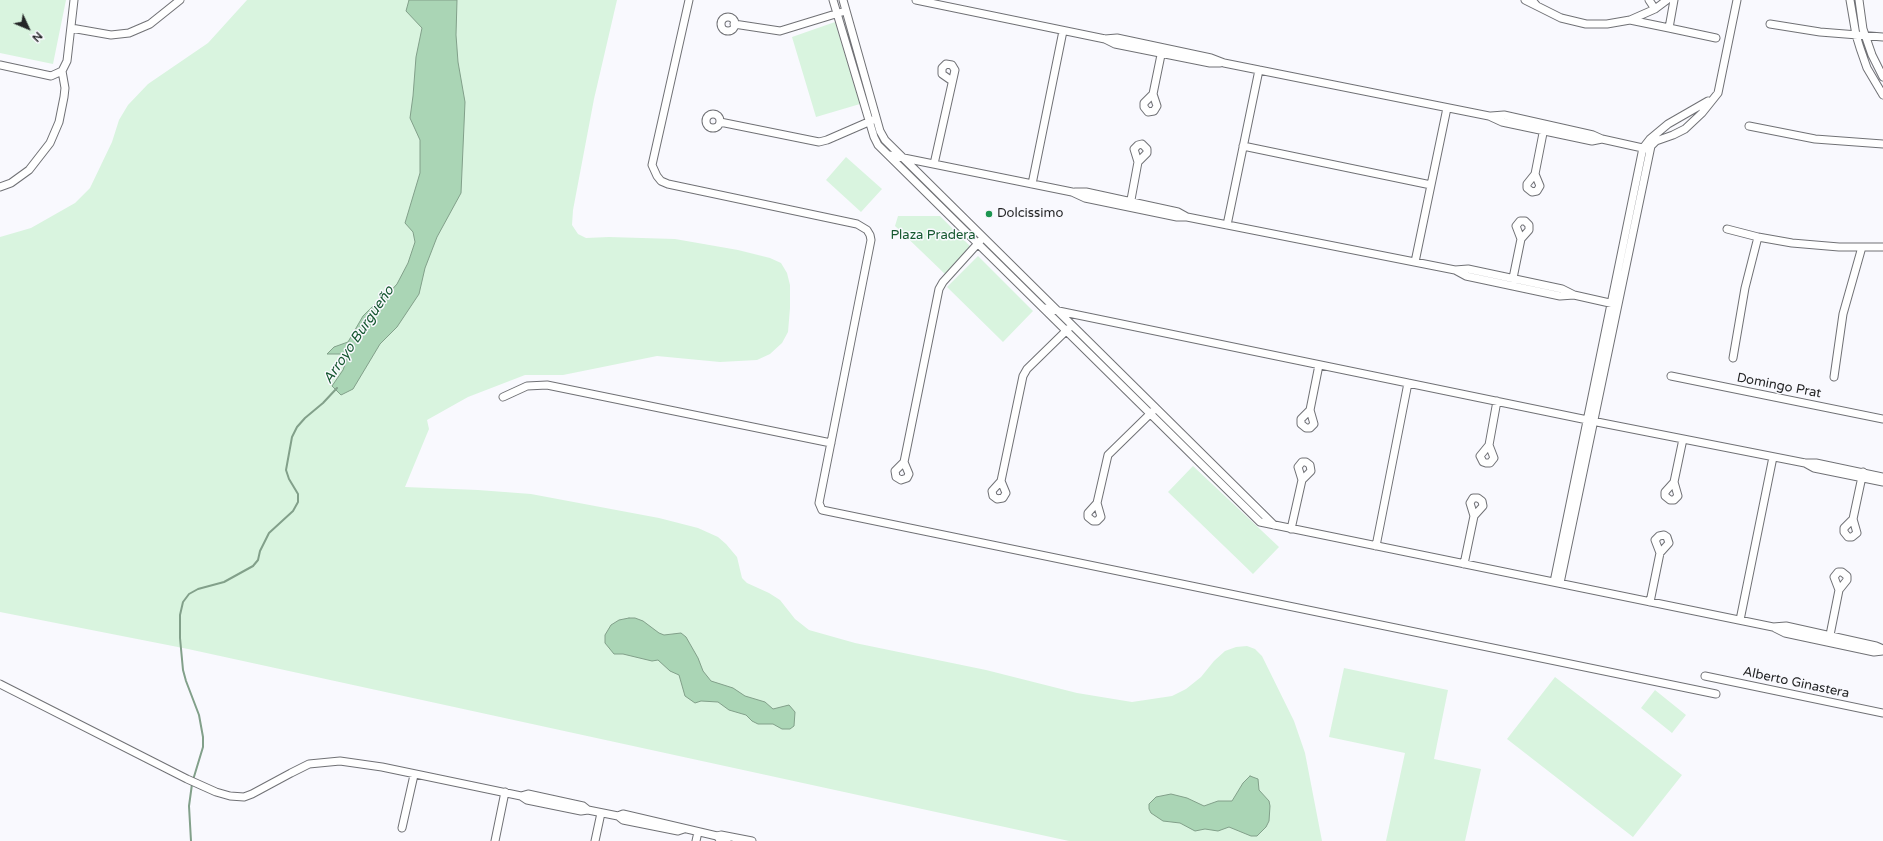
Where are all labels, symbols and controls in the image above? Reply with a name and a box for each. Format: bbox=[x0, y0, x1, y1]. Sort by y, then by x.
north arrow bbox=[8, 8, 48, 48]
text: N bbox=[29, 29, 45, 44]
place label: Dolcissimo bbox=[997, 206, 1063, 222]
marker: Dolcissimo bbox=[984, 209, 994, 219]
park label: Plaza Pradera bbox=[890, 228, 976, 244]
water label: Arroyo Burgueño bbox=[320, 283, 398, 387]
street label: Domingo Prat bbox=[1735, 370, 1823, 402]
street label: Alberto Ginastera bbox=[1741, 664, 1851, 702]

